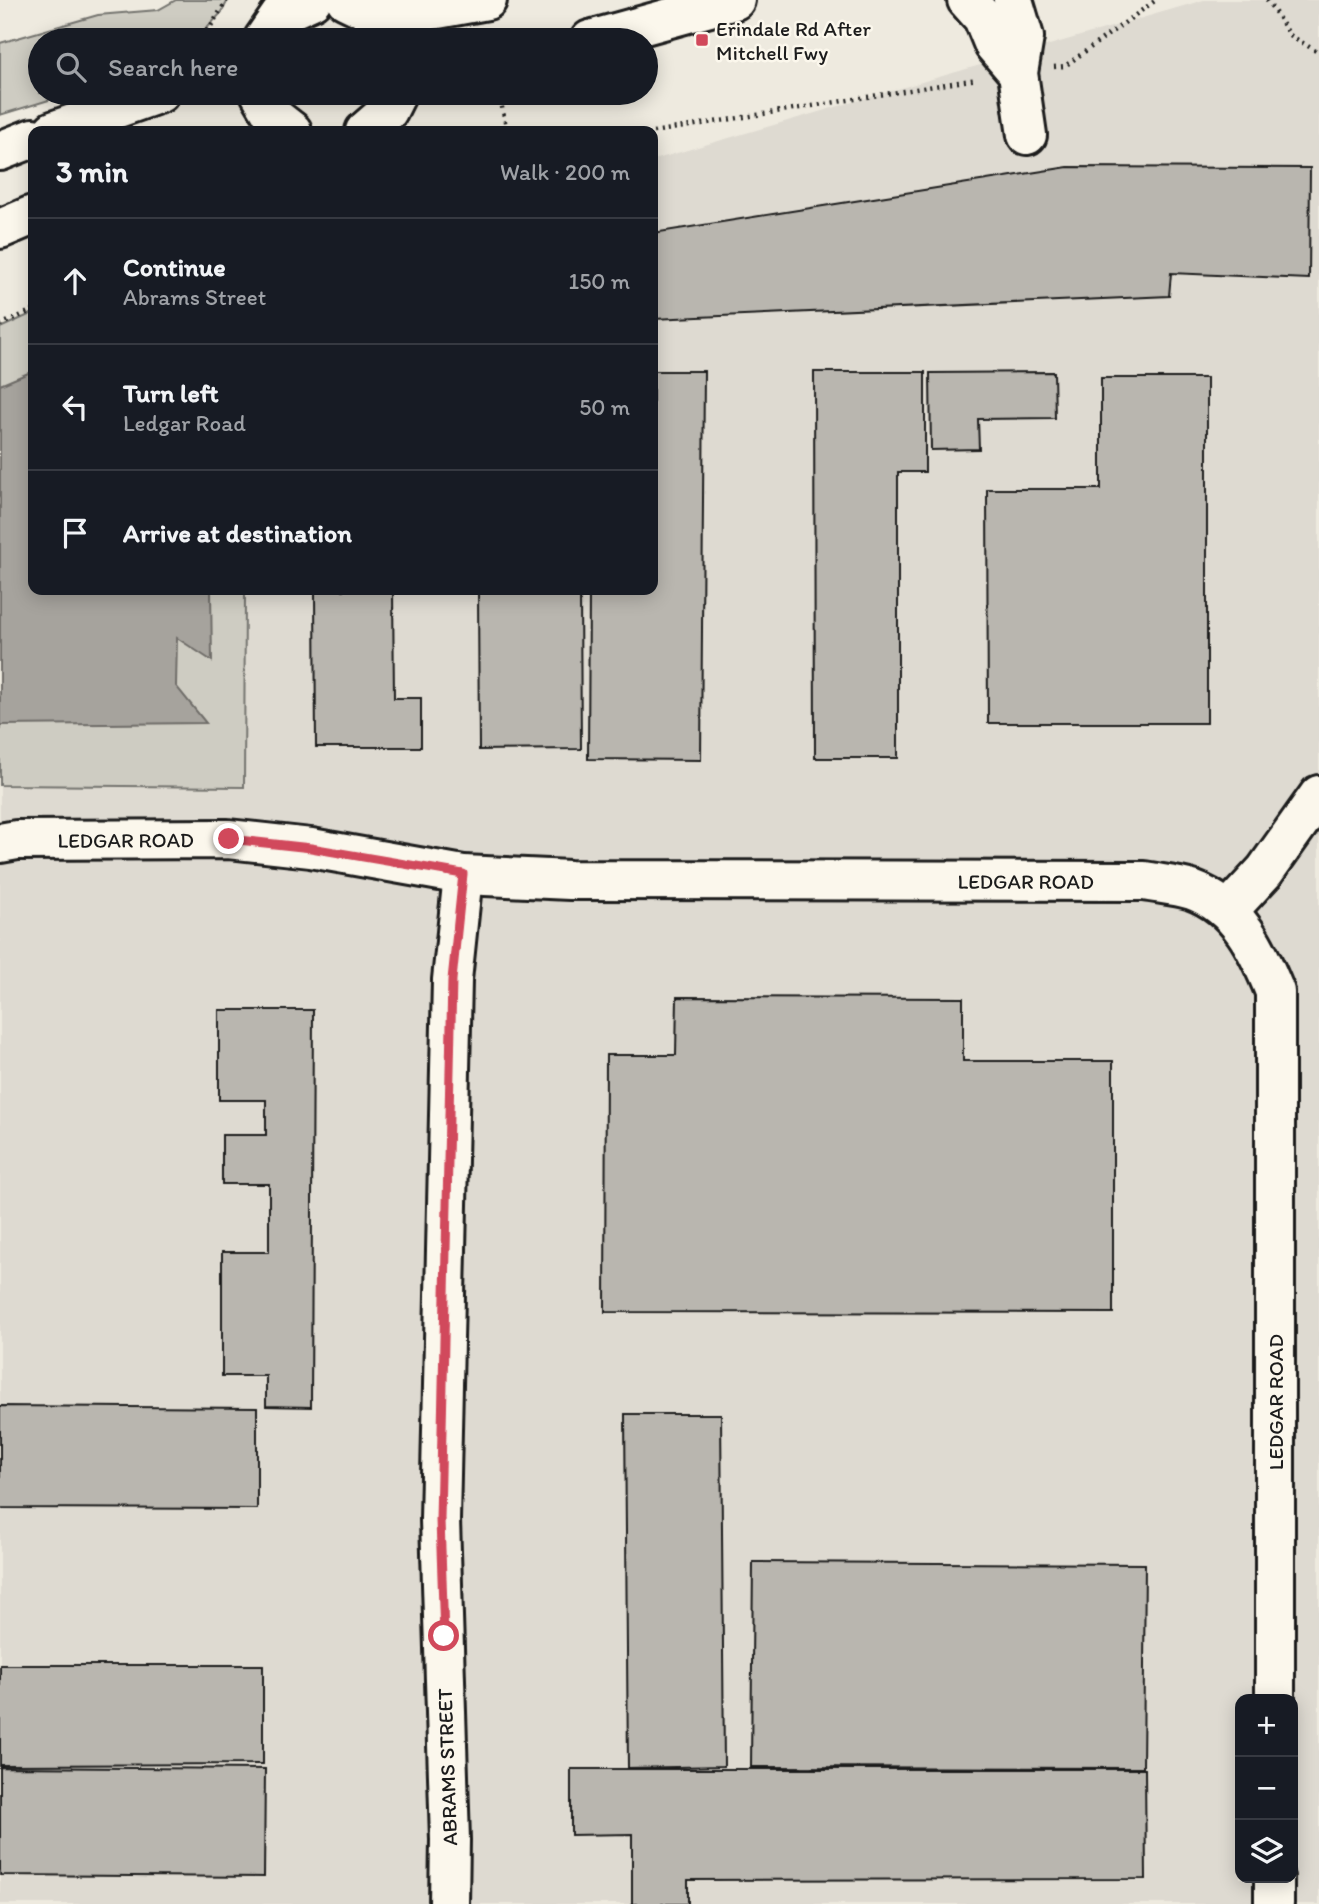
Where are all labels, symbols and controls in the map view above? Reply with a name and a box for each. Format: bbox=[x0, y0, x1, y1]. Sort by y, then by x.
place label: Erindale Rd After Mitchell Fwy bbox=[716, 16, 871, 65]
search box bbox=[28, 28, 658, 105]
marker: Erindale Rd After Mitchell Fwy bbox=[694, 32, 710, 48]
icon: search bbox=[52, 48, 90, 86]
text: Search here bbox=[108, 51, 238, 83]
text: 3 min bbox=[56, 153, 128, 190]
text: Walk · 200 m bbox=[500, 158, 630, 186]
text: Continue bbox=[123, 251, 226, 283]
icon: ahead bbox=[56, 262, 94, 300]
text: 150 m bbox=[569, 267, 630, 295]
text: Abrams Street bbox=[123, 283, 266, 311]
text: Turn left bbox=[123, 377, 219, 409]
icon: left bbox=[56, 388, 94, 426]
text: 50 m bbox=[579, 393, 630, 421]
text: Ledgar Road bbox=[123, 409, 246, 437]
icon: arrive bbox=[56, 514, 94, 552]
text: Arrive at destination bbox=[123, 517, 352, 549]
route end bbox=[213, 823, 244, 854]
street label: LEDGAR ROAD bbox=[57, 827, 194, 852]
street label: LEDGAR ROAD bbox=[958, 868, 1094, 893]
street label: LEDGAR ROAD bbox=[1263, 1334, 1288, 1470]
route start bbox=[428, 1620, 459, 1651]
street label: ABRAMS STREET bbox=[432, 1688, 462, 1846]
map controls bbox=[1235, 1694, 1298, 1883]
button: + bbox=[1235, 1694, 1298, 1757]
button: − bbox=[1235, 1757, 1298, 1820]
button: layers bbox=[1235, 1820, 1298, 1883]

